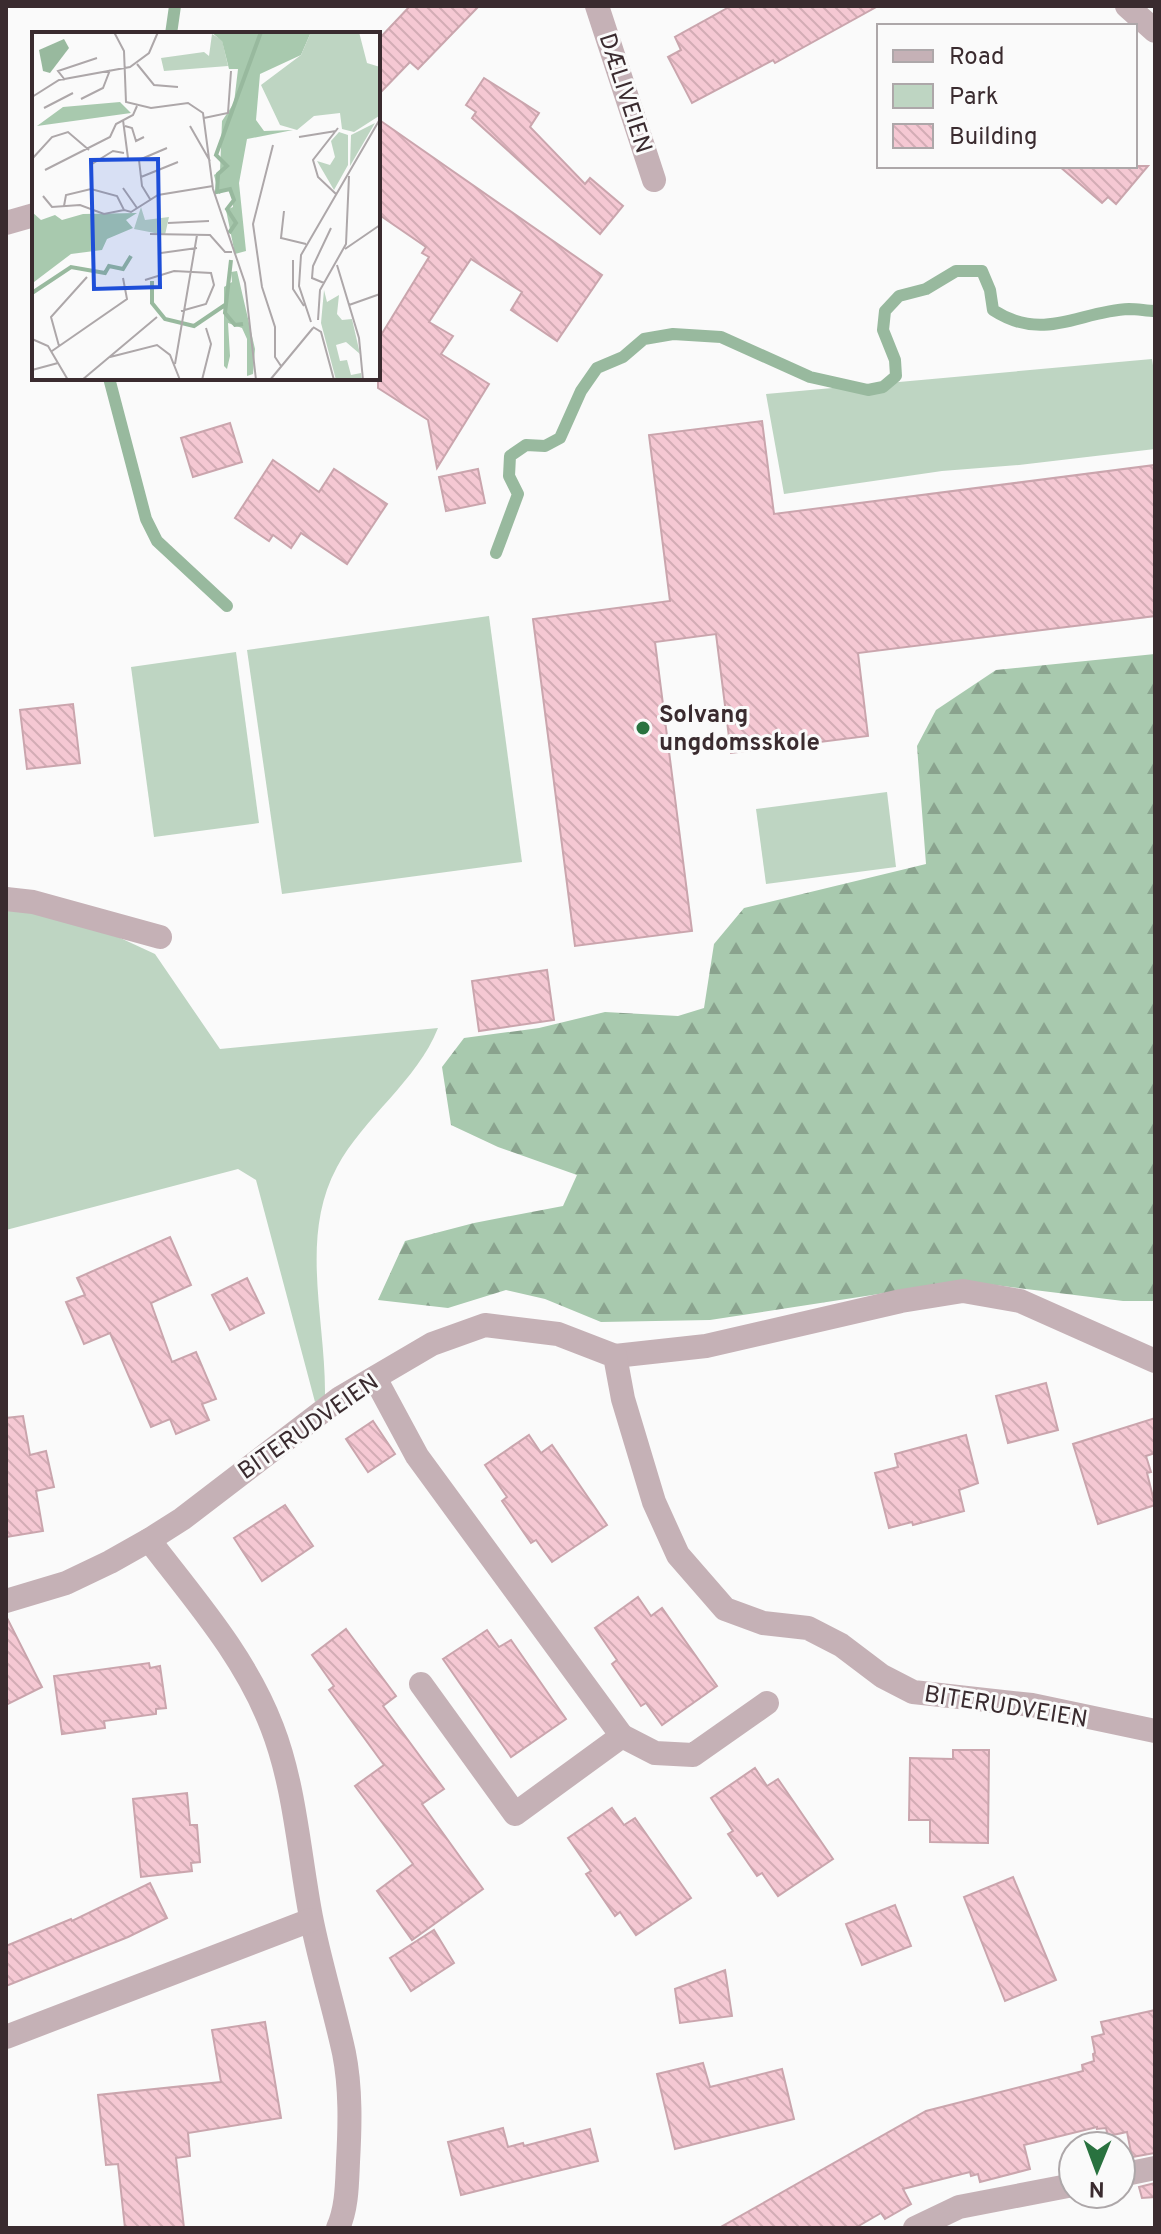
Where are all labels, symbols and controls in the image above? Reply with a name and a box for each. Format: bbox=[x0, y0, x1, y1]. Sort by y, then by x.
legend bbox=[877, 24, 1137, 168]
street label: DÆLIVEIEN bbox=[591, 30, 658, 157]
inset map bbox=[32, 32, 380, 380]
text: Road bbox=[949, 43, 1005, 73]
text: Park bbox=[949, 83, 999, 113]
text: Building bbox=[949, 123, 1038, 153]
place label: Solvang ungdomsskole bbox=[659, 701, 820, 759]
marker: Solvang ungdomsskole bbox=[634, 719, 652, 737]
street label: BITERUDVEIEN bbox=[233, 1368, 385, 1487]
street label: BITERUDVEIEN bbox=[922, 1680, 1090, 1736]
north arrow bbox=[1057, 2130, 1137, 2210]
text: N bbox=[1089, 2174, 1105, 2201]

